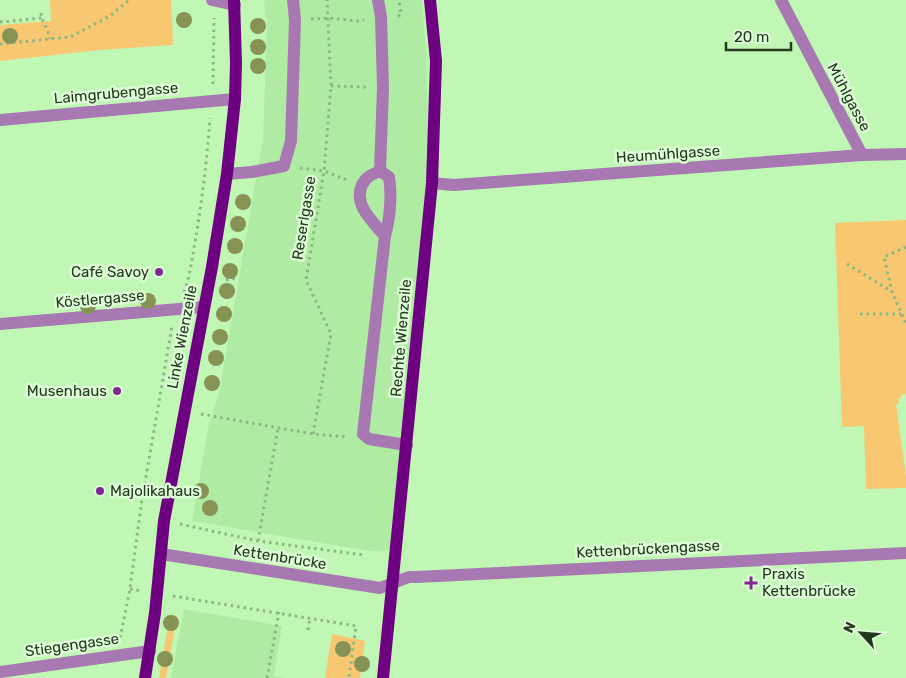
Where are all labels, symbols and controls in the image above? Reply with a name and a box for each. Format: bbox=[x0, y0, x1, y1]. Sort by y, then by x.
scale bar bbox=[726, 20, 791, 52]
text: 20 m bbox=[734, 28, 769, 46]
street label: Mühlgasse bbox=[824, 60, 874, 134]
street label: Laimgrubengasse bbox=[53, 79, 179, 107]
street label: Heumühlgasse bbox=[615, 141, 721, 167]
street label: Reserlgasse bbox=[289, 175, 319, 261]
place label: Café Savoy bbox=[71, 263, 149, 281]
marker: Café Savoy bbox=[153, 266, 165, 278]
street label: Rechte Wienzeile bbox=[387, 278, 415, 398]
street label: Linke Wienzeile bbox=[163, 284, 201, 390]
street label: Köstlergasse bbox=[55, 286, 145, 312]
place label: Musenhaus bbox=[27, 382, 107, 400]
marker: Musenhaus bbox=[111, 385, 123, 397]
place label: Majolikahaus bbox=[110, 482, 200, 500]
marker: Majolikahaus bbox=[94, 485, 106, 497]
street label: Kettenbrückengasse bbox=[576, 536, 720, 562]
street label: Kettenbrücke bbox=[232, 541, 328, 573]
place label: Praxis Kettenbrücke bbox=[762, 565, 856, 600]
marker: Praxis Kettenbrücke bbox=[744, 576, 758, 590]
north arrow bbox=[836, 608, 886, 658]
text: N bbox=[840, 619, 860, 636]
street label: Stiegengasse bbox=[24, 630, 120, 660]

